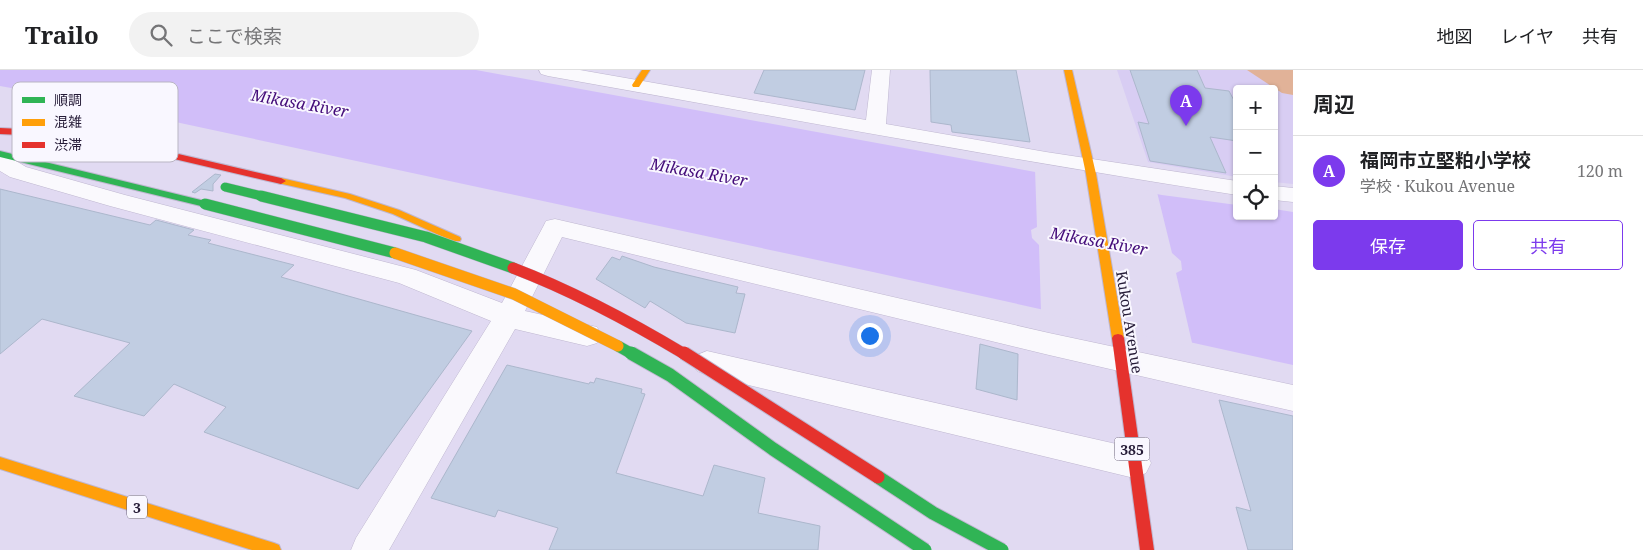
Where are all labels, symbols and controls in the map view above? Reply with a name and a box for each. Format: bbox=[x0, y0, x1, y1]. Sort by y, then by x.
search box bbox=[129, 12, 479, 57]
text: Trailo bbox=[25, 18, 99, 51]
icon: search bbox=[147, 21, 175, 49]
text: ここで検索 bbox=[187, 23, 282, 49]
text: 地図 bbox=[1437, 24, 1473, 48]
text: レイヤ bbox=[1501, 24, 1554, 48]
text: 共有 bbox=[1582, 24, 1618, 48]
legend bbox=[12, 82, 178, 162]
water label: Mikasa River bbox=[249, 83, 351, 122]
pin: A bbox=[1170, 85, 1202, 126]
map controls bbox=[1233, 85, 1278, 220]
button: + bbox=[1233, 85, 1278, 130]
text: 順調 bbox=[54, 90, 82, 109]
text: 周辺 bbox=[1313, 90, 1355, 118]
text: 混雑 bbox=[54, 112, 82, 131]
button: − bbox=[1233, 130, 1278, 175]
text: 渋滞 bbox=[54, 135, 82, 154]
text: 福岡市立堅粕小学校 bbox=[1360, 147, 1531, 173]
water label: Mikasa River bbox=[648, 152, 750, 191]
text: A bbox=[1323, 160, 1335, 182]
text: 120 m bbox=[1577, 160, 1623, 182]
button: locate bbox=[1233, 175, 1278, 220]
text: 学校 · Kukou Avenue bbox=[1360, 175, 1515, 197]
button: 保存 bbox=[1313, 220, 1463, 270]
button: 共有 bbox=[1473, 220, 1623, 270]
water label: Mikasa River bbox=[1048, 221, 1150, 260]
street label: Kukou Avenue bbox=[1112, 269, 1148, 375]
your location bbox=[857, 323, 883, 349]
road number: 385 bbox=[1114, 438, 1150, 460]
road number: 3 bbox=[127, 496, 147, 518]

